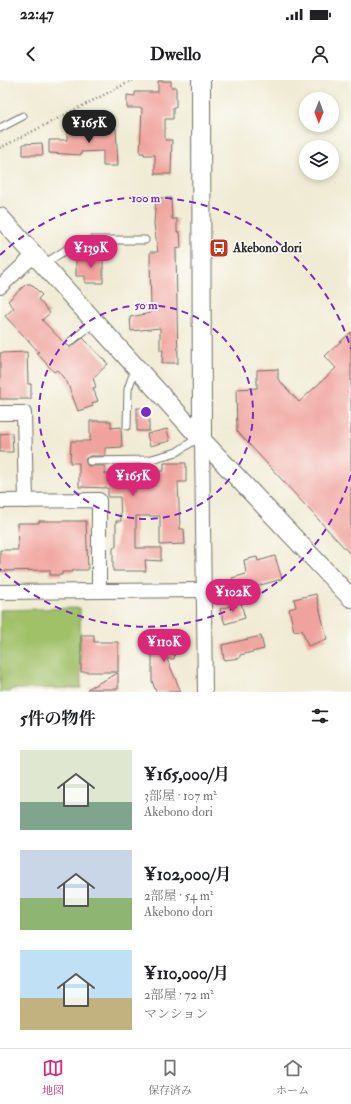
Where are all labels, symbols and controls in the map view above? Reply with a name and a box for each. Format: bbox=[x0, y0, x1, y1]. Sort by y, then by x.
text: 22:47 bbox=[20, 5, 54, 24]
icon: back bbox=[20, 43, 42, 65]
text: Dwello bbox=[150, 43, 201, 66]
icon: person bbox=[309, 43, 331, 65]
north arrow bbox=[299, 92, 339, 132]
map controls bbox=[299, 92, 339, 180]
pin: ¥165K bbox=[61, 110, 117, 144]
text: ¥165K bbox=[71, 115, 107, 131]
button: layers bbox=[299, 140, 339, 180]
text: 100 m bbox=[132, 191, 161, 206]
pin: ¥139K bbox=[63, 235, 119, 269]
bus stop icon: Akebono dori bbox=[208, 237, 230, 259]
text: ¥139K bbox=[73, 240, 109, 256]
place label: Akebono dori bbox=[232, 240, 303, 256]
text: 50 m bbox=[134, 298, 158, 313]
centre of rings bbox=[139, 405, 153, 419]
pin: ¥165K bbox=[105, 463, 161, 497]
text: ¥165K bbox=[115, 468, 151, 484]
pin: ¥102K bbox=[205, 579, 261, 613]
text: ¥102K bbox=[215, 584, 251, 600]
pin: ¥110K bbox=[136, 629, 192, 663]
text: ¥110K bbox=[147, 634, 181, 650]
icon: filters bbox=[309, 705, 331, 727]
text: 5件の物件 bbox=[20, 708, 95, 729]
text: ¥165,000/月 bbox=[144, 764, 230, 785]
icon: home bbox=[52, 766, 100, 814]
text: 3部屋 · 107 m² bbox=[144, 788, 217, 804]
text: Akebono dori bbox=[144, 804, 213, 820]
text: ¥102,000/月 bbox=[144, 864, 232, 885]
icon: home bbox=[52, 866, 100, 914]
text: 2部屋 · 54 m² bbox=[144, 888, 214, 904]
text: Akebono dori bbox=[144, 904, 213, 920]
text: ¥110,000/月 bbox=[144, 963, 229, 984]
icon: home bbox=[52, 966, 100, 1014]
text: 2部屋 · 72 m² bbox=[144, 987, 214, 1003]
text: マンション bbox=[144, 1006, 208, 1022]
tab: 地図 bbox=[42, 1057, 64, 1097]
tab: 保存済み bbox=[148, 1057, 192, 1097]
tab: ホーム bbox=[276, 1057, 309, 1097]

